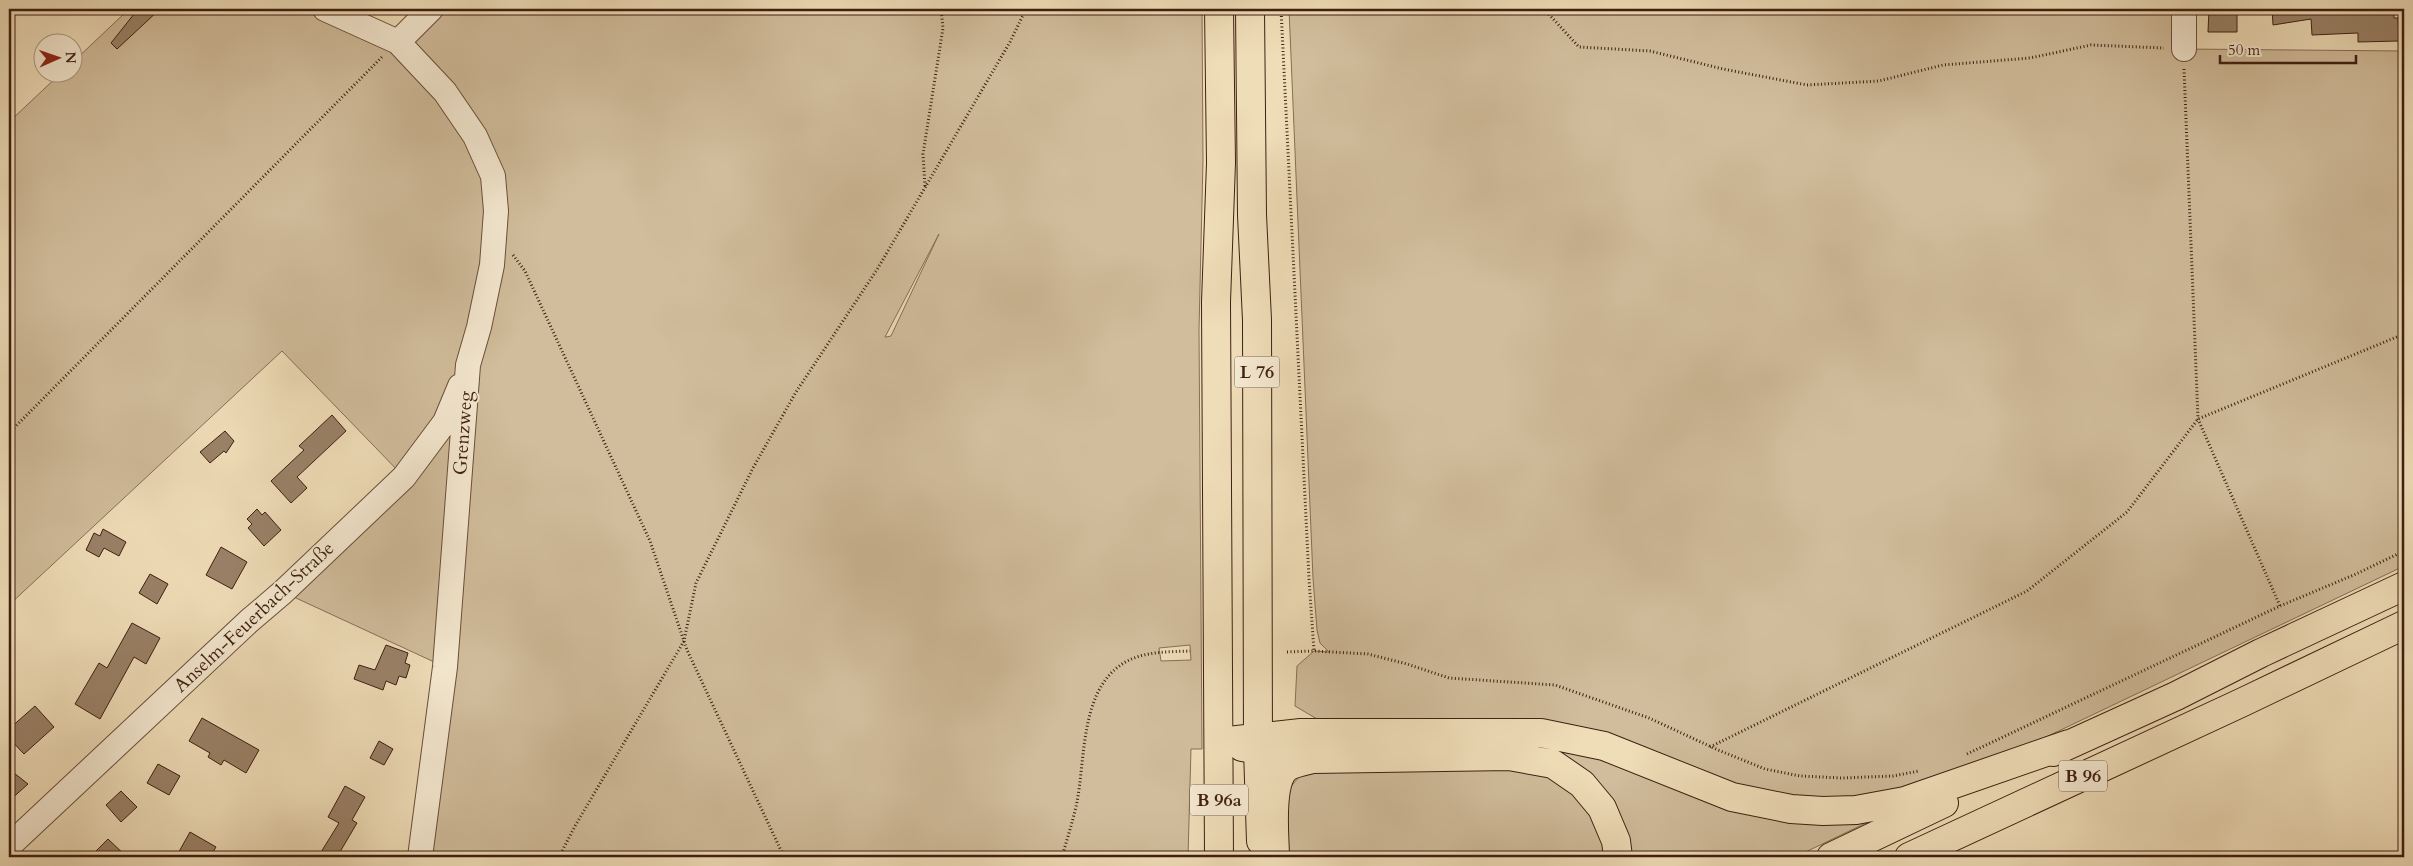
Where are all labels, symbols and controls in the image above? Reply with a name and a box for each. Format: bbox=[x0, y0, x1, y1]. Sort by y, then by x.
north arrow bbox=[32, 32, 82, 82]
scale bar bbox=[2220, 32, 2357, 64]
text: 50 m bbox=[2228, 40, 2260, 60]
text: N bbox=[61, 51, 80, 64]
road number: L 76 bbox=[1234, 357, 1280, 388]
street label: Grenzweg bbox=[447, 390, 479, 476]
street label: Anselm-Feuerbach-Straße bbox=[168, 536, 340, 698]
road number: B 96 bbox=[2059, 760, 2107, 791]
road number: B 96a bbox=[1190, 784, 1248, 816]

